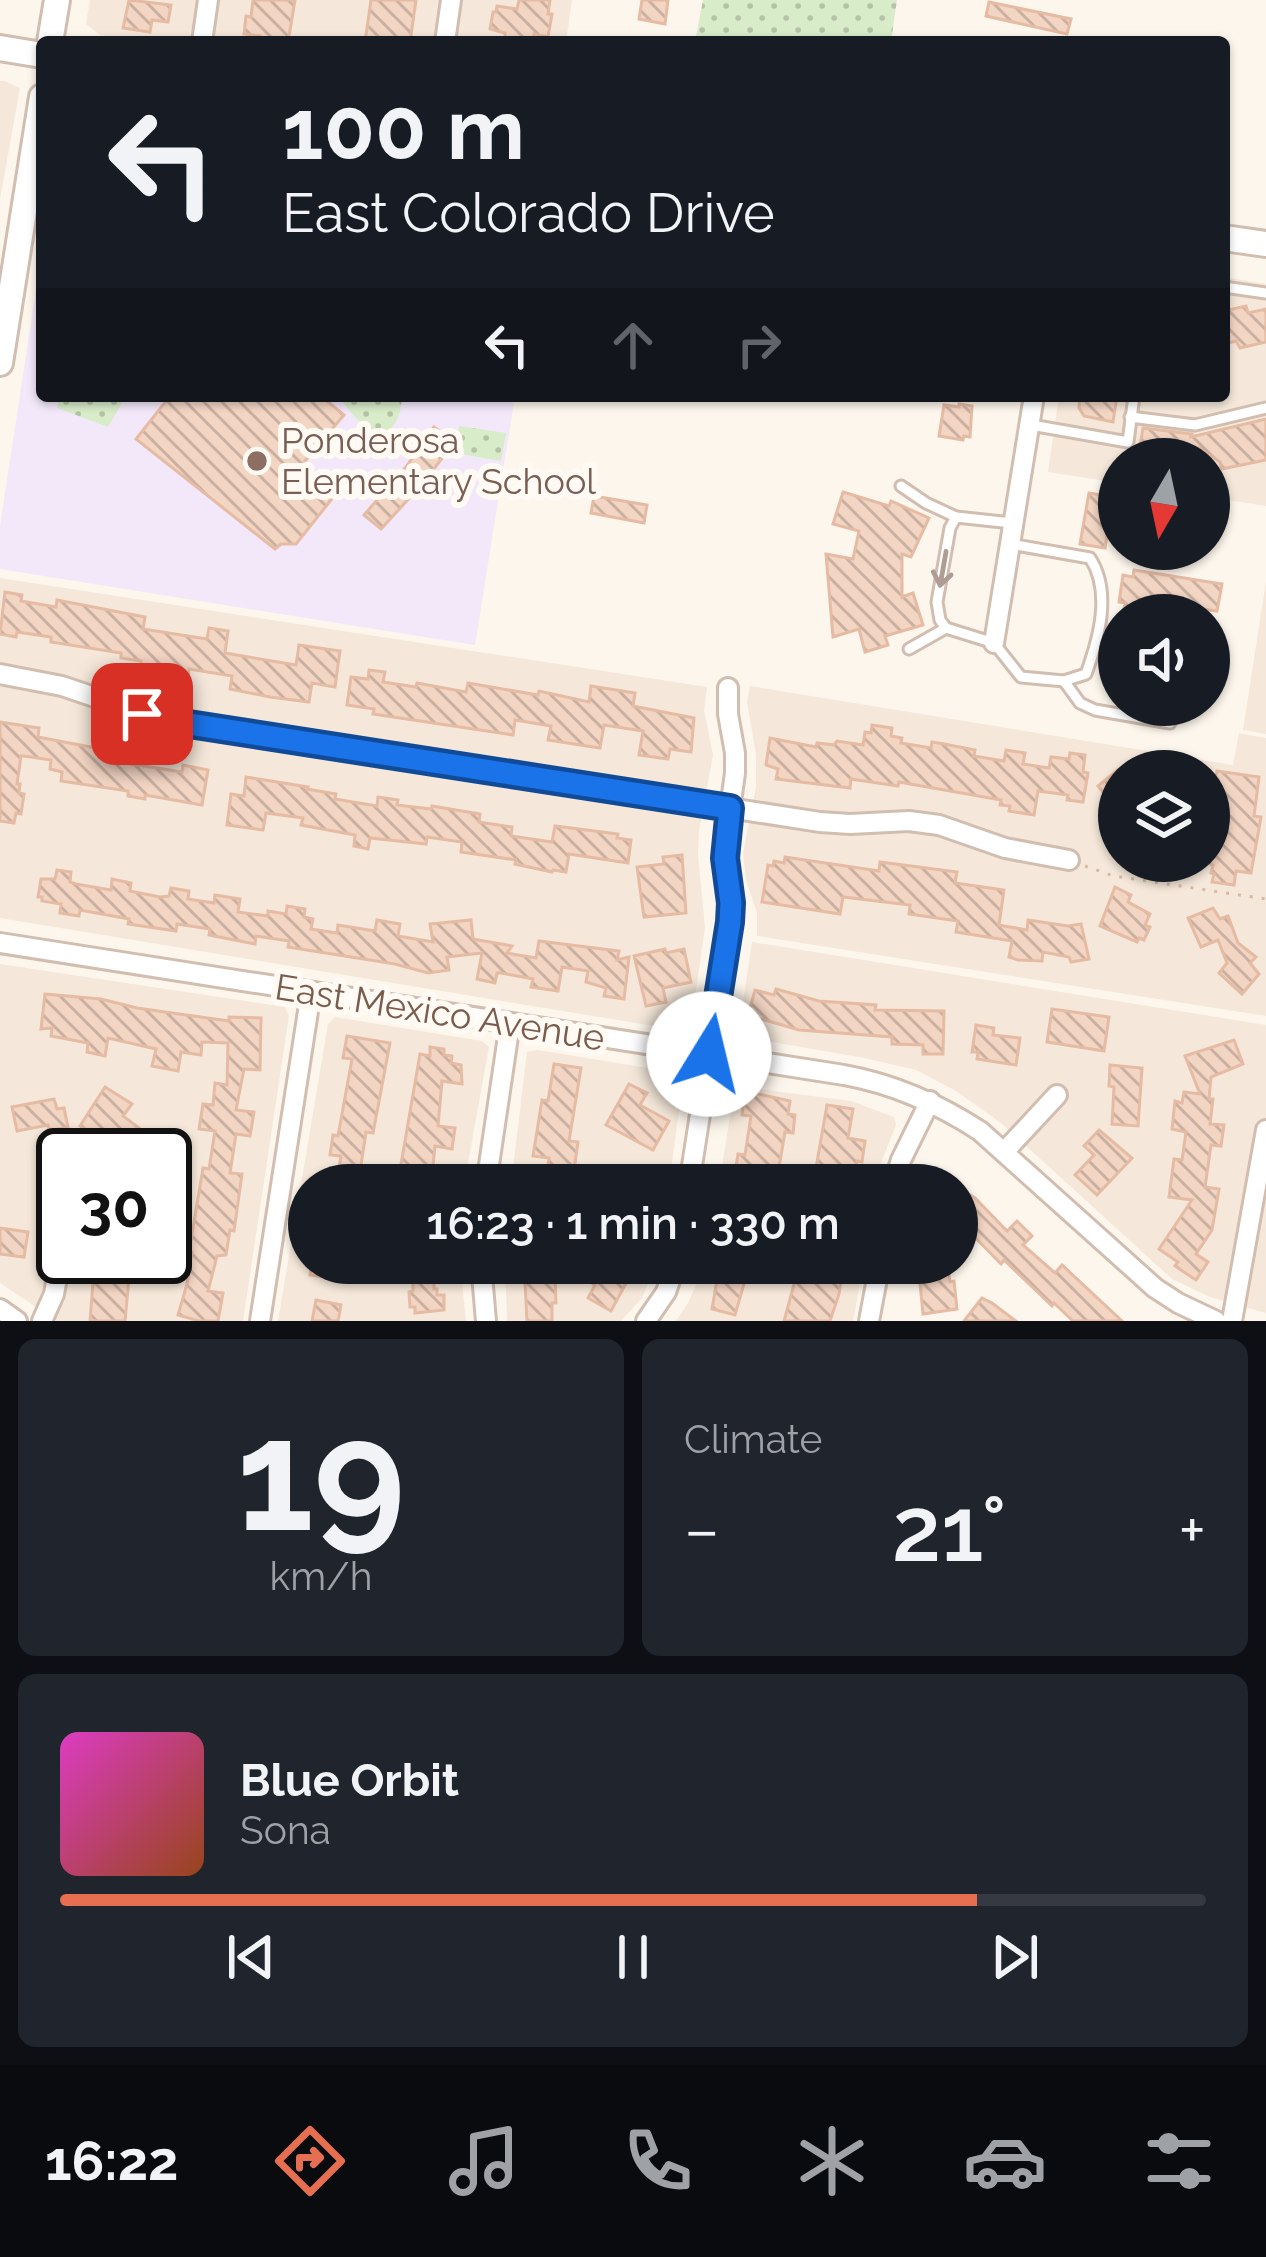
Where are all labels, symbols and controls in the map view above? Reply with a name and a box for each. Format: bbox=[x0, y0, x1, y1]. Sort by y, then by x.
text: 100 m bbox=[282, 80, 525, 179]
icon: left bbox=[84, 84, 240, 240]
text: East Colorado Drive bbox=[282, 181, 775, 245]
icon: left bbox=[474, 312, 540, 378]
icon: ahead bbox=[600, 312, 666, 378]
icon: right bbox=[726, 312, 792, 378]
place label: Ponderosa Elementary School bbox=[281, 419, 596, 502]
north arrow bbox=[1098, 438, 1230, 570]
map controls bbox=[1098, 438, 1230, 882]
marker: Ponderosa Elementary School bbox=[244, 448, 270, 474]
one-way arrow bbox=[931, 549, 953, 588]
button: sound bbox=[1098, 594, 1230, 726]
pin bbox=[91, 663, 193, 765]
icon: arrive bbox=[109, 681, 175, 747]
button: layers bbox=[1098, 750, 1230, 882]
street label: East Mexico Avenue bbox=[272, 965, 608, 1059]
position arrow bbox=[646, 991, 772, 1117]
speed limit sign: 30 bbox=[36, 1128, 192, 1284]
text: 16:23 · 1 min · 330 m bbox=[426, 1197, 840, 1250]
text: 19 bbox=[237, 1383, 405, 1567]
text: Climate bbox=[684, 1416, 822, 1462]
text: 21° bbox=[892, 1476, 1007, 1582]
text: − bbox=[684, 1491, 720, 1568]
text: + bbox=[1179, 1491, 1206, 1568]
text: km/h bbox=[270, 1553, 372, 1599]
text: Blue Orbit bbox=[240, 1754, 459, 1807]
text: Sona bbox=[240, 1807, 331, 1853]
icon: previous bbox=[218, 1924, 284, 1990]
icon: pause bbox=[600, 1924, 666, 1990]
icon: next bbox=[982, 1924, 1048, 1990]
icon: directions bbox=[268, 2119, 352, 2203]
icon: music bbox=[442, 2119, 526, 2203]
icon: phone bbox=[616, 2119, 700, 2203]
icon: climate bbox=[790, 2119, 874, 2203]
icon: car bbox=[963, 2119, 1047, 2203]
icon: filters bbox=[1137, 2119, 1221, 2203]
text: 16:22 bbox=[45, 2129, 179, 2193]

